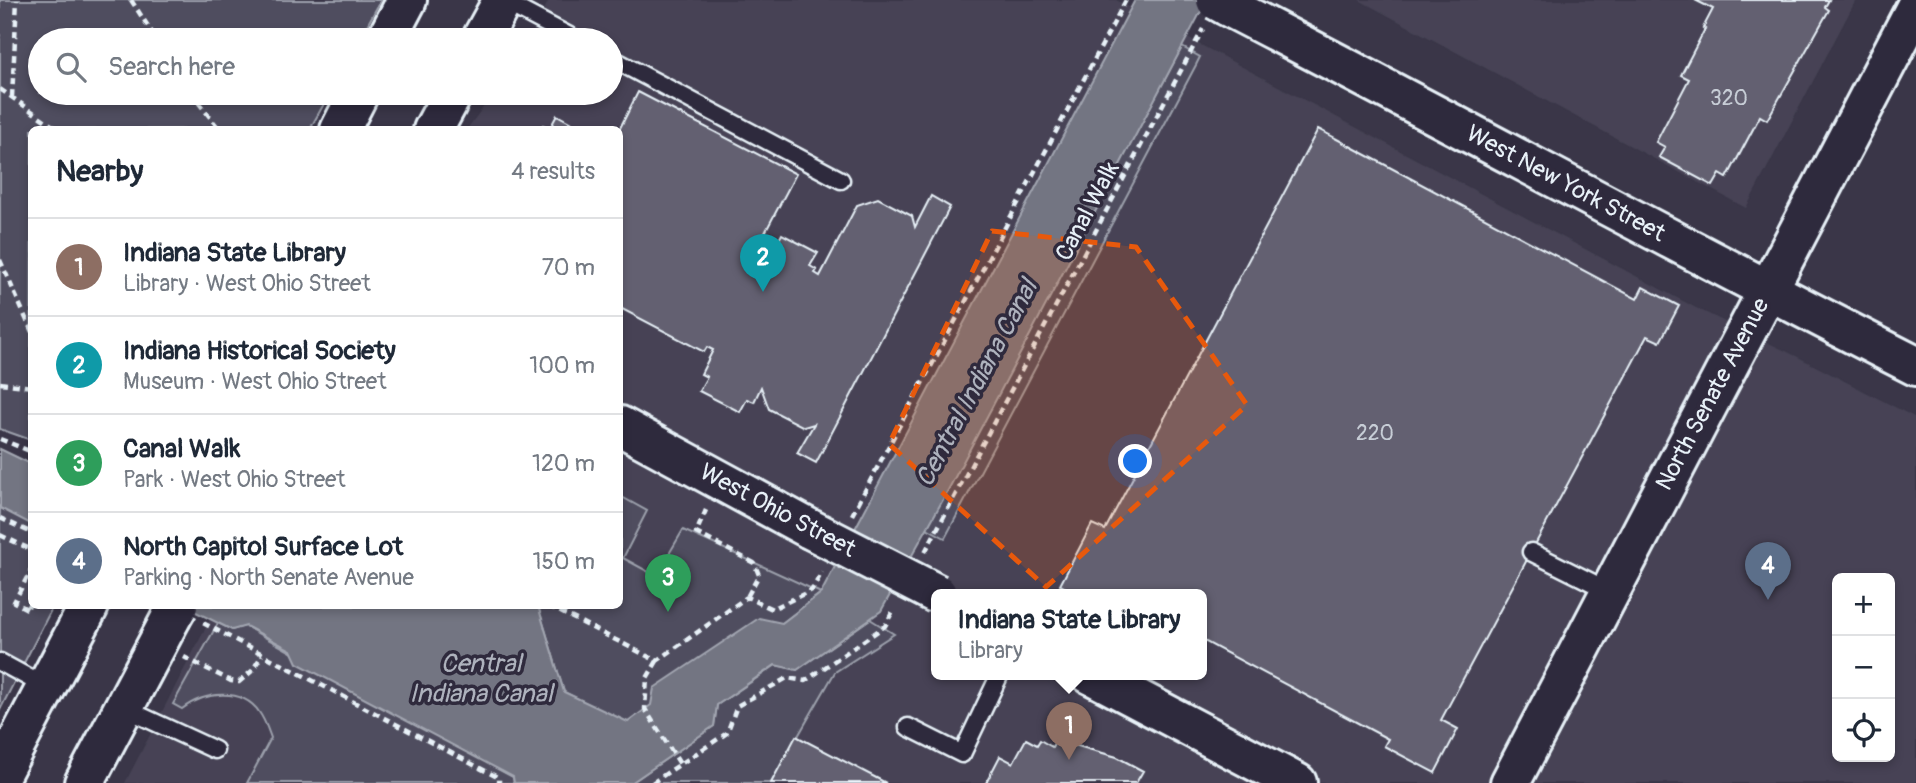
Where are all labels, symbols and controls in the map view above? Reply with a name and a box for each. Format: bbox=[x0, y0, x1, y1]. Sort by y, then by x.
search box bbox=[28, 28, 623, 105]
icon: search bbox=[52, 48, 90, 86]
text: Search here bbox=[108, 51, 235, 83]
house number: 320 bbox=[1710, 85, 1748, 112]
street label: West New York Street bbox=[1461, 119, 1670, 248]
text: Nearby bbox=[56, 153, 143, 190]
text: 4 results bbox=[511, 157, 595, 186]
street label: Canal Walk bbox=[1049, 157, 1126, 266]
pin: 2 bbox=[740, 234, 786, 292]
text: Indiana State Library bbox=[123, 237, 346, 269]
text: 1 bbox=[75, 253, 84, 282]
text: 70 m bbox=[542, 253, 595, 282]
text: Library · West Ohio Street bbox=[123, 269, 371, 298]
water label: Central Indiana Canal bbox=[909, 272, 1046, 493]
street label: North Senate Avenue bbox=[1649, 293, 1775, 495]
text: Indiana Historical Society bbox=[123, 335, 396, 367]
text: 2 bbox=[73, 351, 85, 380]
text: 100 m bbox=[529, 351, 595, 380]
text: Museum · West Ohio Street bbox=[123, 367, 386, 396]
house number: 220 bbox=[1356, 420, 1394, 447]
text: Canal Walk bbox=[123, 433, 240, 465]
your location bbox=[1118, 444, 1152, 478]
text: 3 bbox=[73, 449, 85, 478]
text: 120 m bbox=[532, 449, 595, 478]
street label: West Ohio Street bbox=[695, 457, 861, 564]
text: Park · West Ohio Street bbox=[123, 465, 346, 494]
text: North Capitol Surface Lot bbox=[123, 531, 403, 563]
pin: 4 bbox=[1745, 542, 1791, 600]
text: 4 bbox=[72, 547, 86, 576]
text: 150 m bbox=[532, 547, 595, 576]
pin: 3 bbox=[645, 554, 691, 612]
text: Parking · North Senate Avenue bbox=[123, 563, 414, 592]
map controls bbox=[1832, 573, 1895, 762]
button: + bbox=[1832, 573, 1895, 636]
popup bbox=[931, 589, 1207, 680]
text: Indiana State Library bbox=[958, 604, 1180, 636]
text: Library bbox=[958, 636, 1023, 665]
button: − bbox=[1832, 636, 1895, 699]
water label: Central Indiana Canal bbox=[409, 648, 556, 710]
button: locate bbox=[1832, 699, 1895, 762]
pin: 1 bbox=[1046, 702, 1092, 760]

